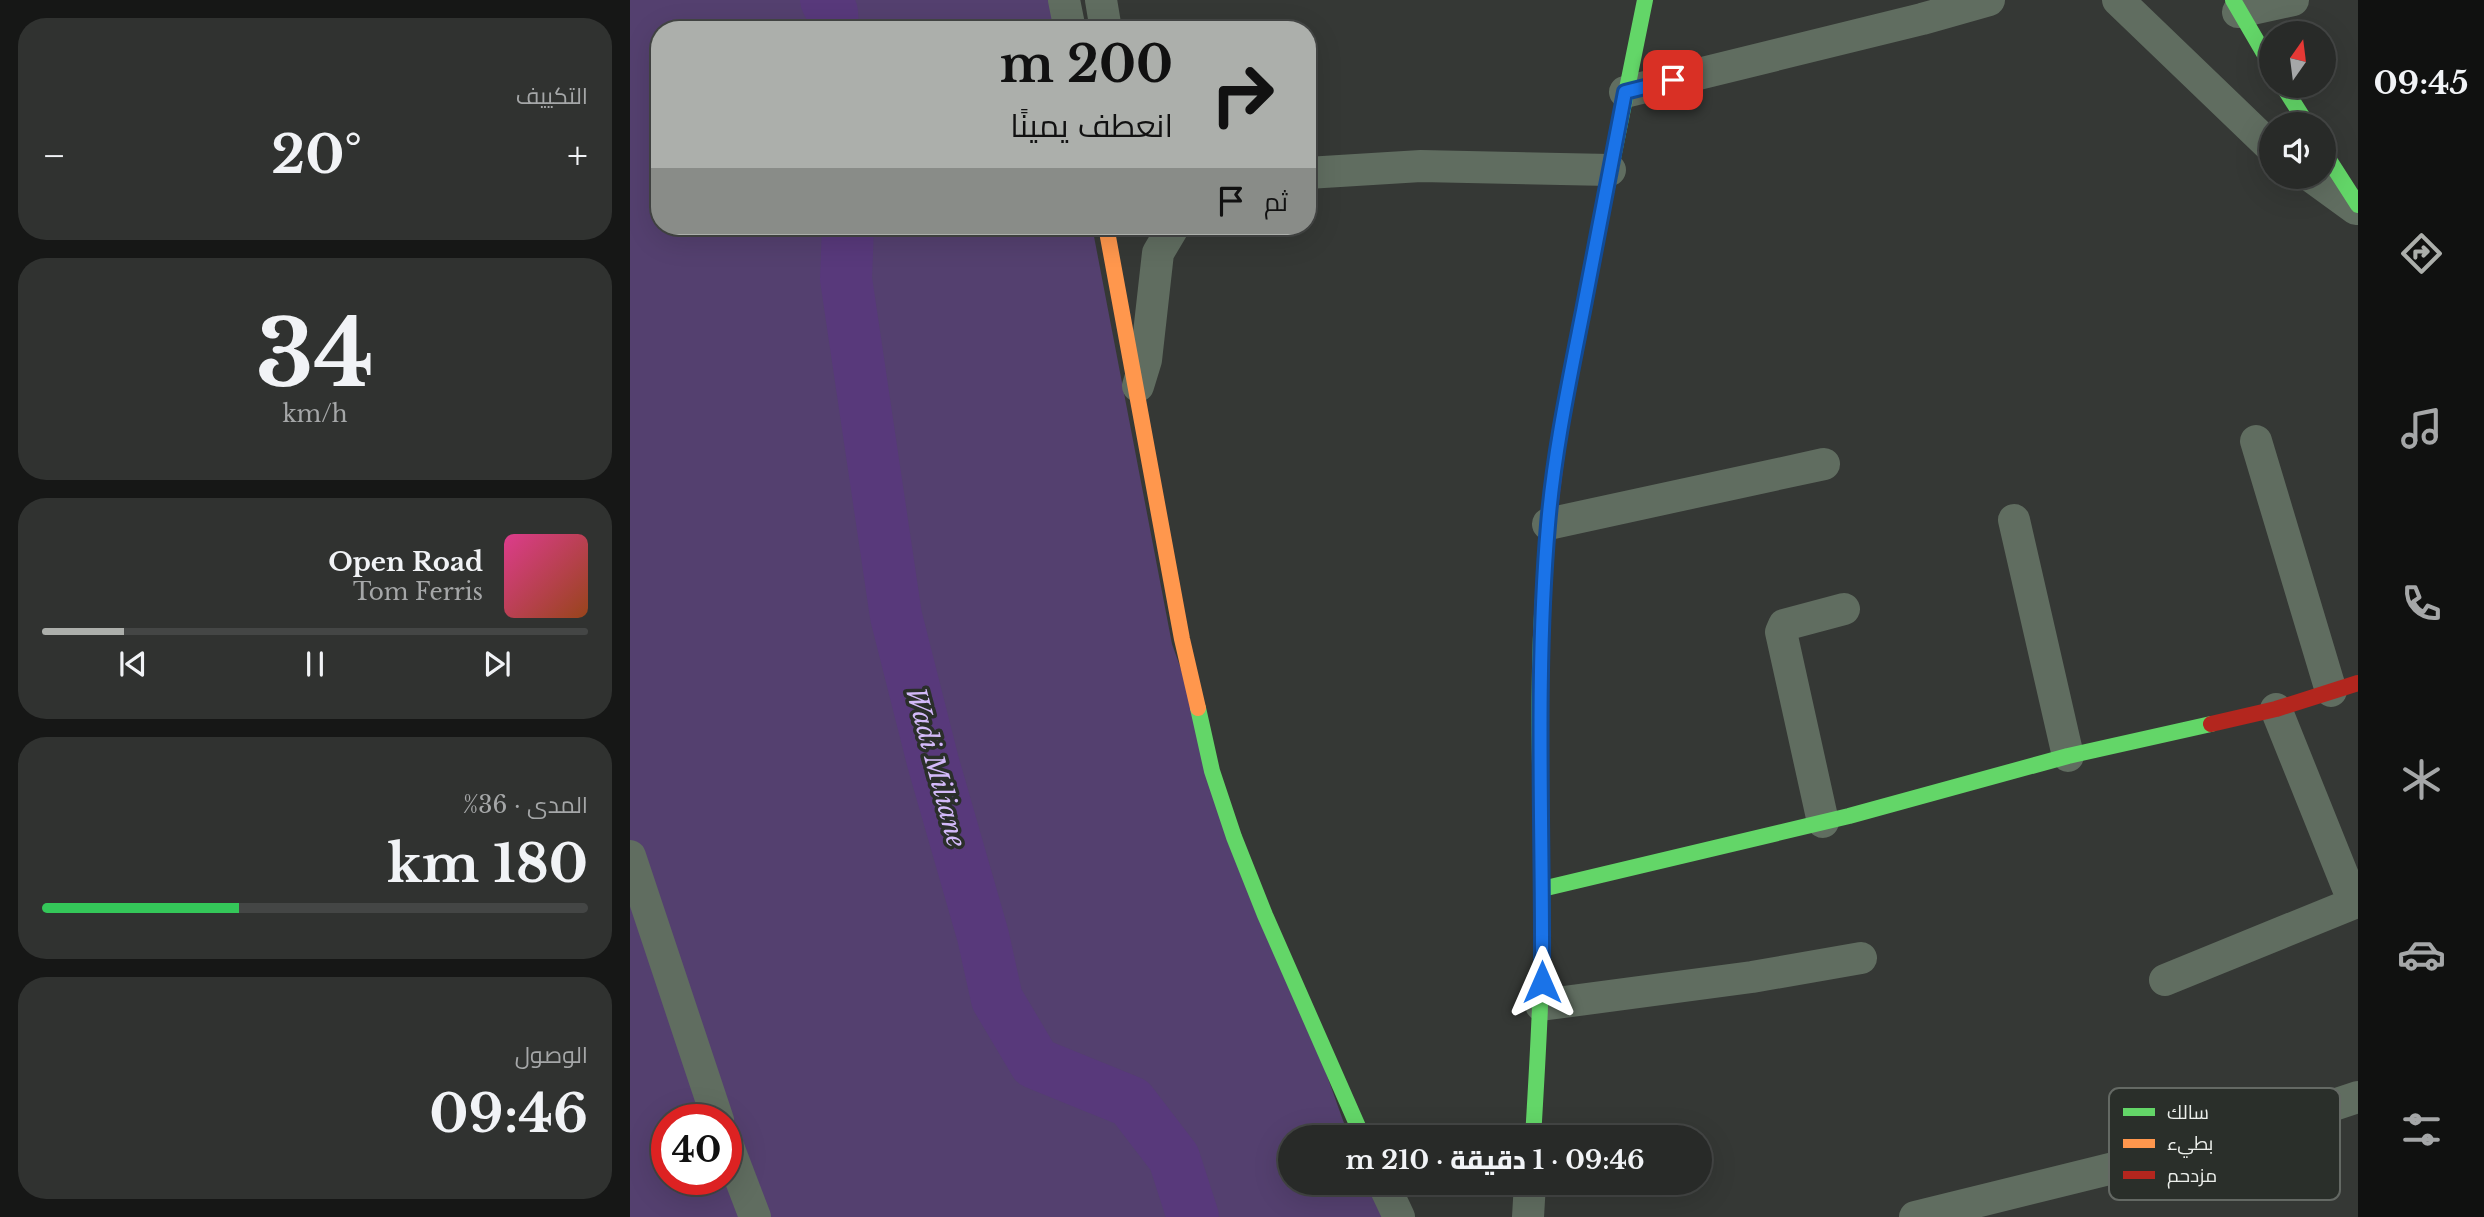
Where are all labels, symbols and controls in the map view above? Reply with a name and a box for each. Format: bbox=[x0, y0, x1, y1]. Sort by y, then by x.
north arrow bbox=[2259, 21, 2336, 98]
map controls bbox=[2259, 21, 2336, 189]
text: 200 m bbox=[1000, 34, 1173, 95]
icon: right bbox=[1197, 49, 1288, 140]
pin bbox=[1643, 50, 1703, 110]
icon: arrive bbox=[1654, 61, 1692, 99]
text: 09:45 bbox=[2373, 63, 2469, 103]
text: التكييف bbox=[516, 82, 588, 110]
text: انعطف يمينًا bbox=[1010, 106, 1173, 146]
button: sound bbox=[2259, 112, 2336, 189]
text: 20° bbox=[271, 123, 362, 187]
text: − bbox=[42, 132, 66, 179]
text: + bbox=[567, 132, 588, 179]
icon: arrive bbox=[1212, 182, 1250, 220]
text: ثم bbox=[1264, 186, 1288, 218]
icon: directions bbox=[2397, 229, 2446, 278]
text: 34 bbox=[256, 298, 374, 411]
text: km/h bbox=[282, 400, 348, 428]
icon: music bbox=[2397, 404, 2446, 453]
text: Open Road bbox=[328, 546, 483, 578]
text: Tom Ferris bbox=[353, 578, 483, 606]
icon: phone bbox=[2397, 579, 2446, 628]
icon: previous bbox=[114, 645, 152, 683]
icon: pause bbox=[296, 645, 334, 683]
icon: next bbox=[478, 645, 516, 683]
water label: Wadi Miliane bbox=[899, 683, 973, 851]
icon: climate bbox=[2397, 755, 2446, 804]
text: المدى · 36% bbox=[463, 791, 588, 819]
text: 180 km bbox=[387, 832, 588, 896]
icon: car bbox=[2397, 930, 2446, 979]
position arrow bbox=[1505, 945, 1579, 1019]
text: الوصول bbox=[515, 1041, 588, 1069]
text: 09:46 bbox=[429, 1082, 588, 1146]
legend bbox=[2109, 1088, 2340, 1200]
text: سالك bbox=[2167, 1101, 2209, 1124]
speed limit sign: 40 bbox=[651, 1104, 742, 1195]
icon: filters bbox=[2397, 1105, 2446, 1154]
text: بطيء bbox=[2167, 1132, 2213, 1158]
text: 09:46 · 1 دقيقة · 210 m bbox=[1346, 1144, 1644, 1176]
text: مزدحم bbox=[2167, 1164, 2217, 1189]

